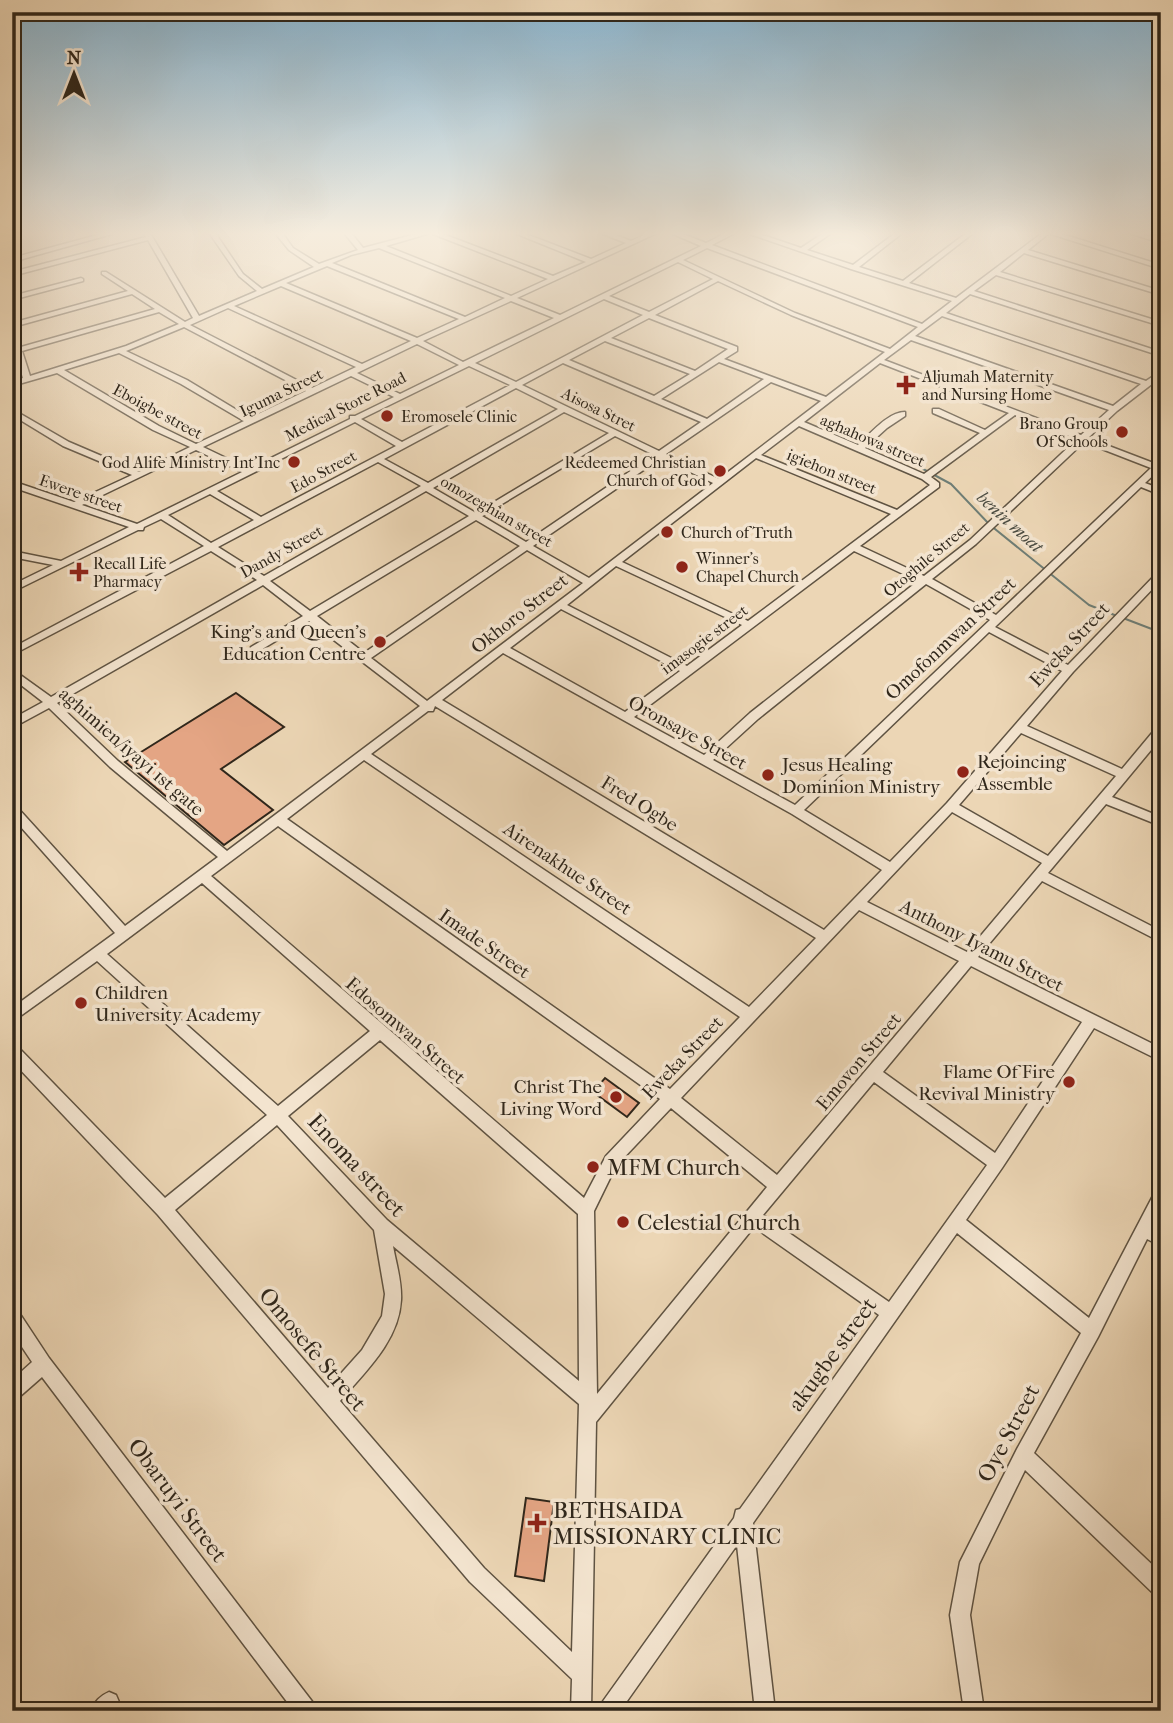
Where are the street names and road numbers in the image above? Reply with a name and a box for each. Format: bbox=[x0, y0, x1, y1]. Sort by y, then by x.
street label: Iguma Street bbox=[236, 364, 326, 421]
street label: Medical Store Road bbox=[281, 368, 409, 445]
street label: Eboigbe street bbox=[110, 380, 206, 443]
street label: Aisosa Stret bbox=[558, 383, 639, 436]
street label: aghahowa street bbox=[818, 410, 928, 471]
street label: igiehon street bbox=[784, 445, 880, 498]
street label: Edo Street bbox=[287, 446, 360, 497]
street label: Ewere street bbox=[37, 470, 125, 517]
street label: omozeghian street bbox=[437, 472, 557, 551]
street label: Otoghile Street bbox=[879, 518, 973, 601]
street label: Dandy Street bbox=[237, 521, 326, 582]
street label: Okhoro Street bbox=[467, 569, 573, 658]
street label: Omofonmwan Street bbox=[881, 573, 1021, 705]
street label: Eweka Street bbox=[1025, 598, 1114, 691]
street label: imasogie street bbox=[657, 600, 752, 678]
street label: aghimien/iyayi 1st gate bbox=[54, 683, 208, 821]
street label: Oronsaye Street bbox=[624, 691, 751, 775]
street label: Fred Ogbe bbox=[597, 772, 682, 836]
street label: Airenakhue Street bbox=[498, 817, 636, 920]
street label: Anthony Iyamu Street bbox=[895, 895, 1067, 997]
street label: Imade Street bbox=[435, 904, 534, 983]
street label: Edosomwan Street bbox=[341, 973, 470, 1089]
street label: Emovon Street bbox=[812, 1008, 906, 1115]
street label: Eweka Street bbox=[638, 1011, 728, 1104]
street label: Enoma street bbox=[302, 1108, 411, 1222]
street label: Omosefe Street bbox=[253, 1282, 372, 1417]
street label: akugbe street bbox=[782, 1292, 883, 1416]
street label: Oye Street bbox=[971, 1380, 1045, 1487]
street label: Obaruyi Street bbox=[122, 1433, 233, 1568]

